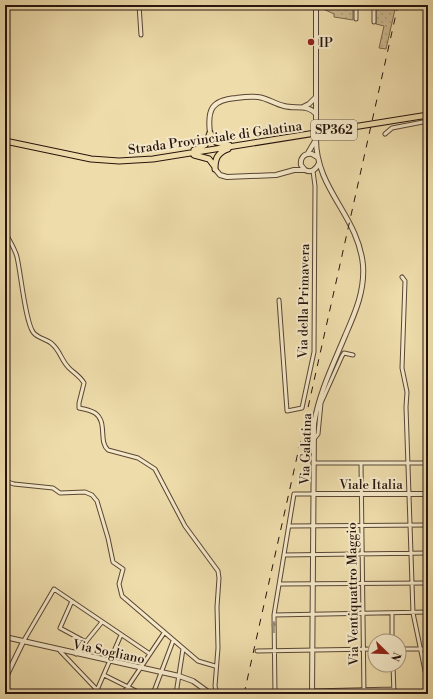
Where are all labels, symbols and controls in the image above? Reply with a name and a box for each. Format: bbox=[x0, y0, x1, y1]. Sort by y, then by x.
place label: IP bbox=[319, 35, 333, 51]
marker: IP bbox=[306, 37, 316, 47]
street label: Strada Provinciale di Galatina bbox=[127, 118, 304, 158]
road number: SP362 bbox=[311, 120, 357, 140]
street label: Via della Primavera bbox=[295, 243, 313, 360]
street label: Via Galatina bbox=[297, 412, 315, 486]
street label: Viale Italia bbox=[338, 477, 403, 493]
street label: Via Ventiquattro Maggio bbox=[344, 522, 362, 667]
one-way arrow bbox=[271, 620, 277, 633]
north arrow bbox=[367, 633, 407, 673]
street label: Via Sogliano bbox=[70, 636, 146, 667]
text: N bbox=[387, 650, 403, 664]

